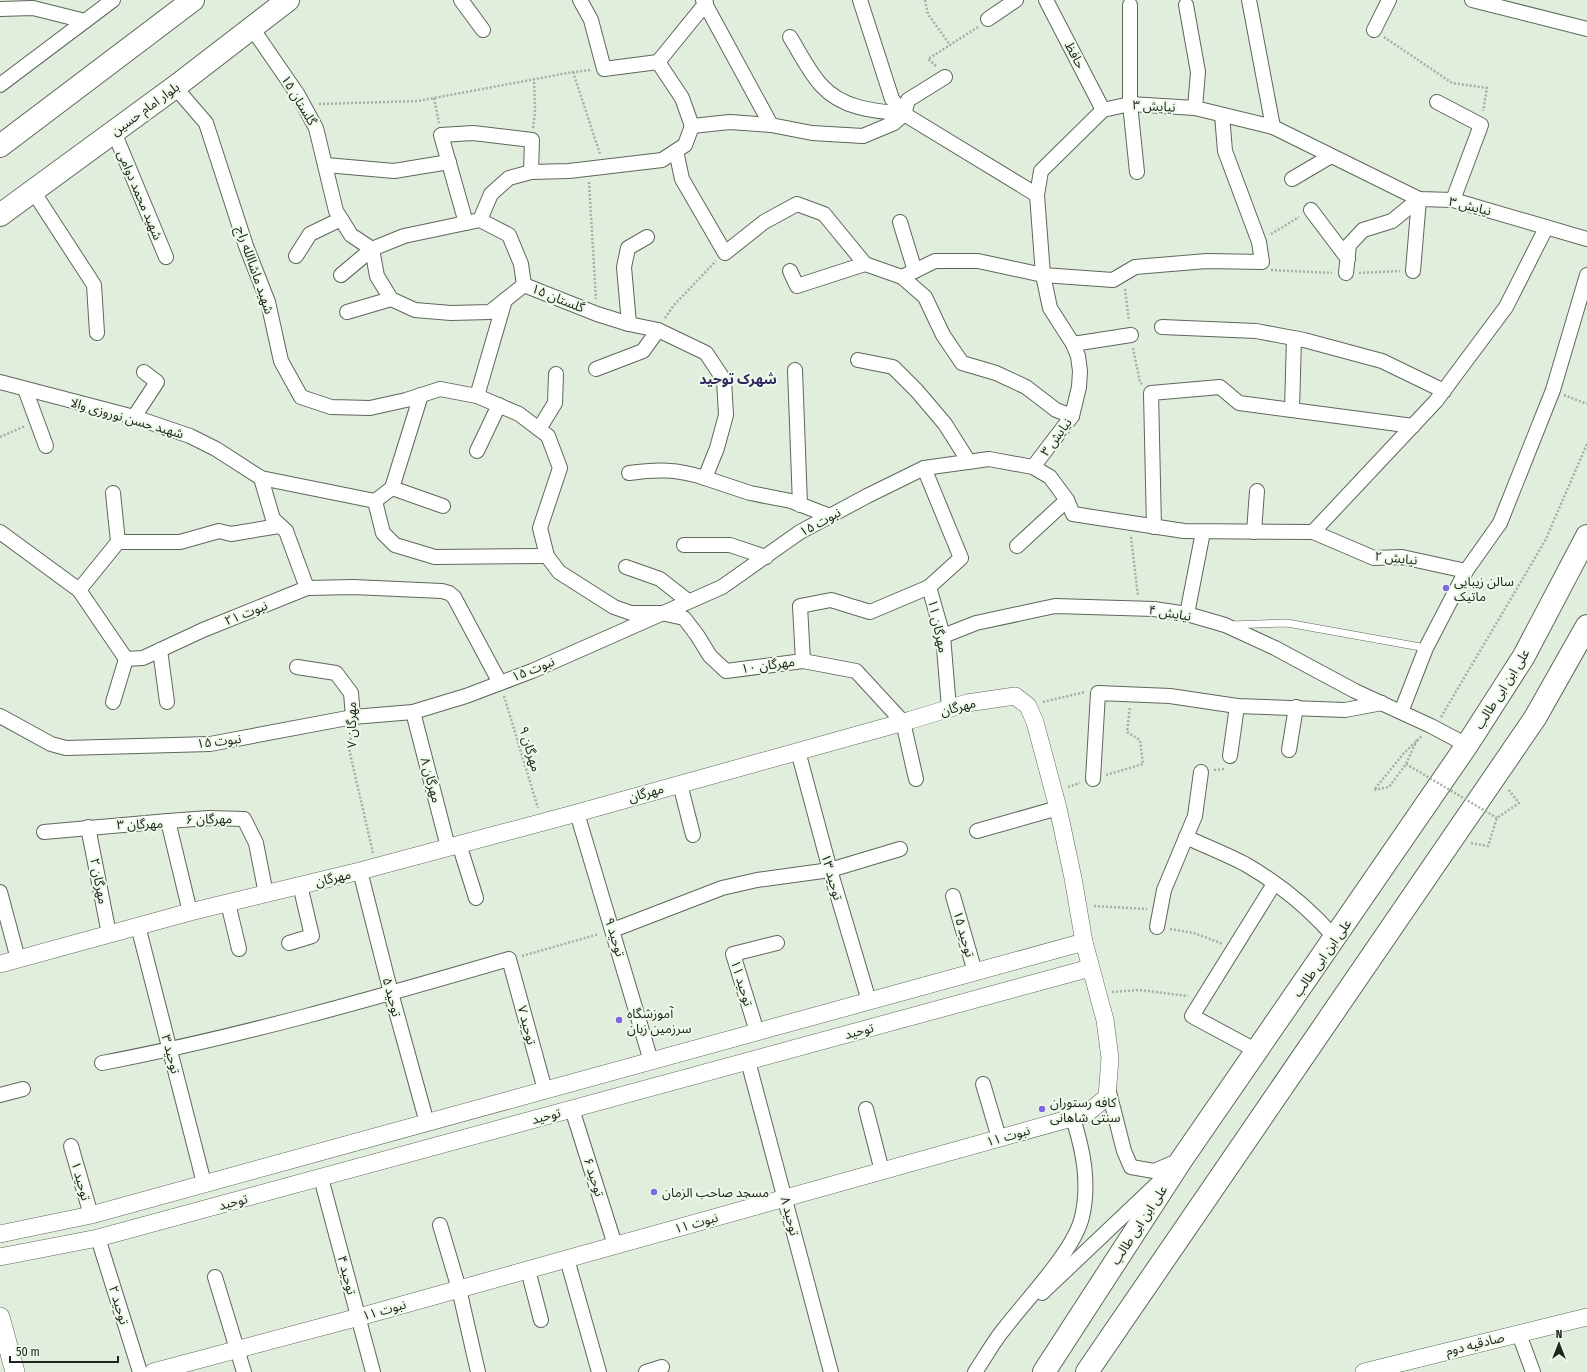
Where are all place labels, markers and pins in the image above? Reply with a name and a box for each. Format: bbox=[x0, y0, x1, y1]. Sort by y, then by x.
place label: سالن زیبایی ماتیک bbox=[1454, 574, 1514, 604]
marker: سالن زیبایی ماتیک bbox=[1441, 583, 1451, 593]
place label: آموزشگاه سرزمین زبان bbox=[627, 1006, 691, 1037]
marker: آموزشگاه سرزمین زبان bbox=[614, 1015, 624, 1025]
place label: کافه رستوران سنتی شاهانی bbox=[1050, 1095, 1120, 1126]
marker: کافه رستوران سنتی شاهانی bbox=[1037, 1104, 1047, 1114]
place label: مسجد صاحب الزمان bbox=[662, 1185, 769, 1201]
marker: مسجد صاحب الزمان bbox=[649, 1187, 659, 1197]

